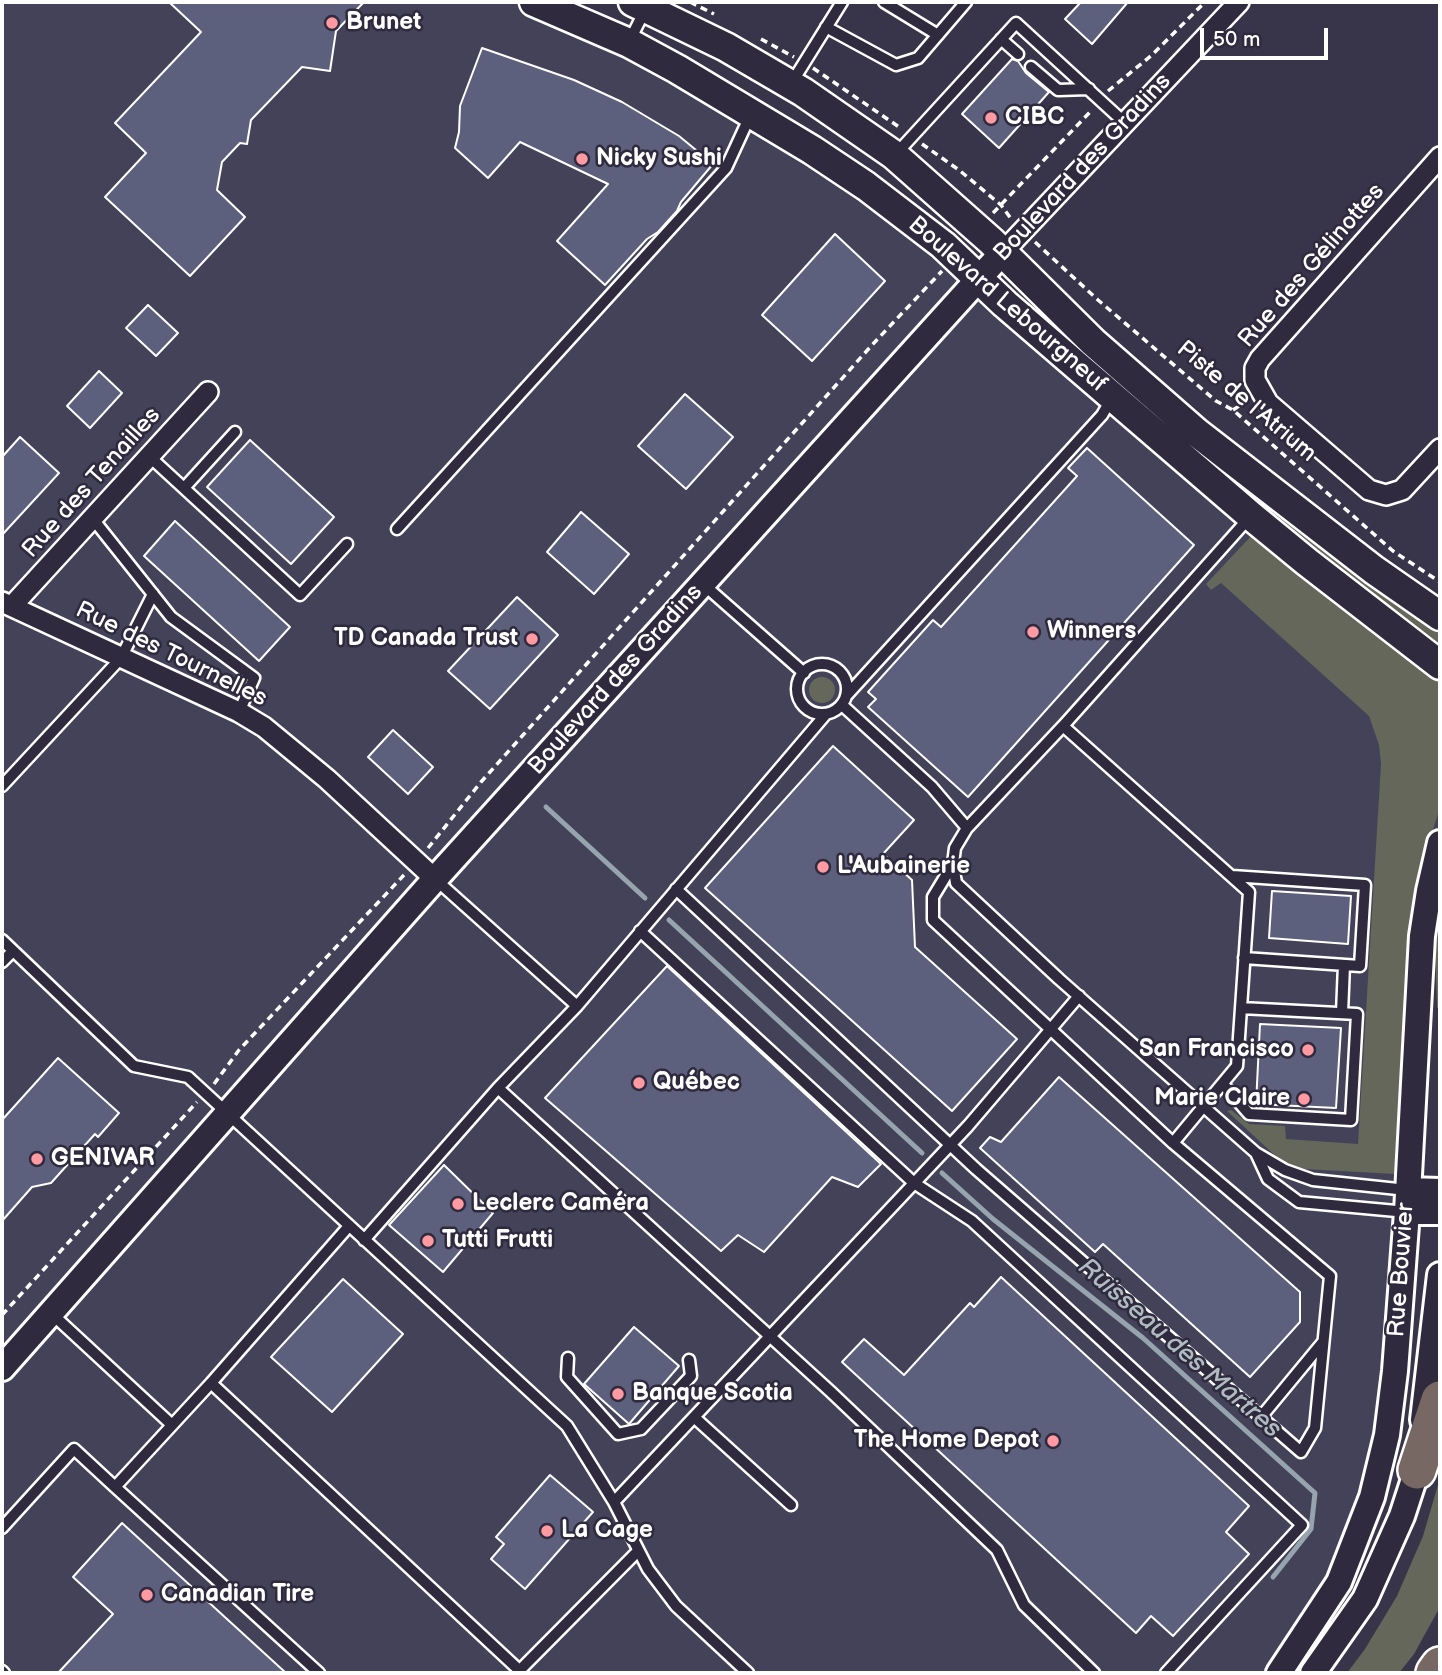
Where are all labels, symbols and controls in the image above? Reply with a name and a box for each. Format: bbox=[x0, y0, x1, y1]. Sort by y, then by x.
place label: Brunet bbox=[346, 9, 421, 37]
scale bar bbox=[1204, 14, 1332, 58]
marker: Brunet bbox=[324, 15, 340, 31]
text: 50 m bbox=[1213, 27, 1260, 52]
street label: Boulevard des Gradins bbox=[988, 68, 1178, 268]
place label: CIBC bbox=[1005, 104, 1064, 132]
marker: CIBC bbox=[983, 110, 999, 126]
place label: Nicky Sushi bbox=[596, 145, 722, 173]
marker: Nicky Sushi bbox=[574, 151, 590, 167]
street label: Rue des Gélinottes bbox=[1233, 178, 1391, 354]
street label: Boulevard Lebourgneuf bbox=[902, 211, 1112, 399]
street label: Piste de l'Atrium bbox=[1170, 335, 1322, 469]
street label: Rue des Tenailles bbox=[17, 402, 167, 564]
street label: Boulevard des Gradins bbox=[523, 579, 709, 781]
street label: Rue des Tournelles bbox=[71, 596, 271, 714]
place label: Winners bbox=[1047, 618, 1136, 646]
marker: Winners bbox=[1025, 624, 1041, 640]
place label: TD Canada Trust bbox=[334, 625, 518, 653]
marker: TD Canada Trust bbox=[524, 631, 540, 647]
place label: L'Aubainerie bbox=[837, 853, 970, 881]
marker: L'Aubainerie bbox=[815, 859, 831, 875]
place label: San Francisco bbox=[1139, 1036, 1294, 1064]
marker: San Francisco bbox=[1300, 1042, 1316, 1058]
place label: Québec bbox=[653, 1069, 740, 1097]
marker: Québec bbox=[631, 1075, 647, 1091]
place label: Marie Claire bbox=[1154, 1085, 1290, 1113]
marker: Marie Claire bbox=[1296, 1091, 1312, 1107]
place label: GENIVAR bbox=[51, 1145, 155, 1173]
marker: GENIVAR bbox=[29, 1151, 45, 1167]
place label: Leclerc Caméra bbox=[472, 1190, 649, 1218]
marker: Leclerc Caméra bbox=[450, 1196, 466, 1212]
street label: Rue Bouvier bbox=[1383, 1202, 1421, 1338]
place label: Tutti Frutti bbox=[442, 1227, 553, 1255]
marker: Tutti Frutti bbox=[420, 1233, 436, 1249]
water label: Ruisseau des Martres bbox=[1071, 1252, 1287, 1446]
place label: Banque Scotia bbox=[632, 1380, 793, 1408]
marker: Banque Scotia bbox=[610, 1386, 626, 1402]
place label: The Home Depot bbox=[854, 1427, 1039, 1455]
marker: The Home Depot bbox=[1045, 1433, 1061, 1449]
place label: La Cage bbox=[561, 1517, 653, 1545]
marker: La Cage bbox=[539, 1523, 555, 1539]
place label: Canadian Tire bbox=[161, 1581, 314, 1609]
marker: Canadian Tire bbox=[139, 1587, 155, 1603]

